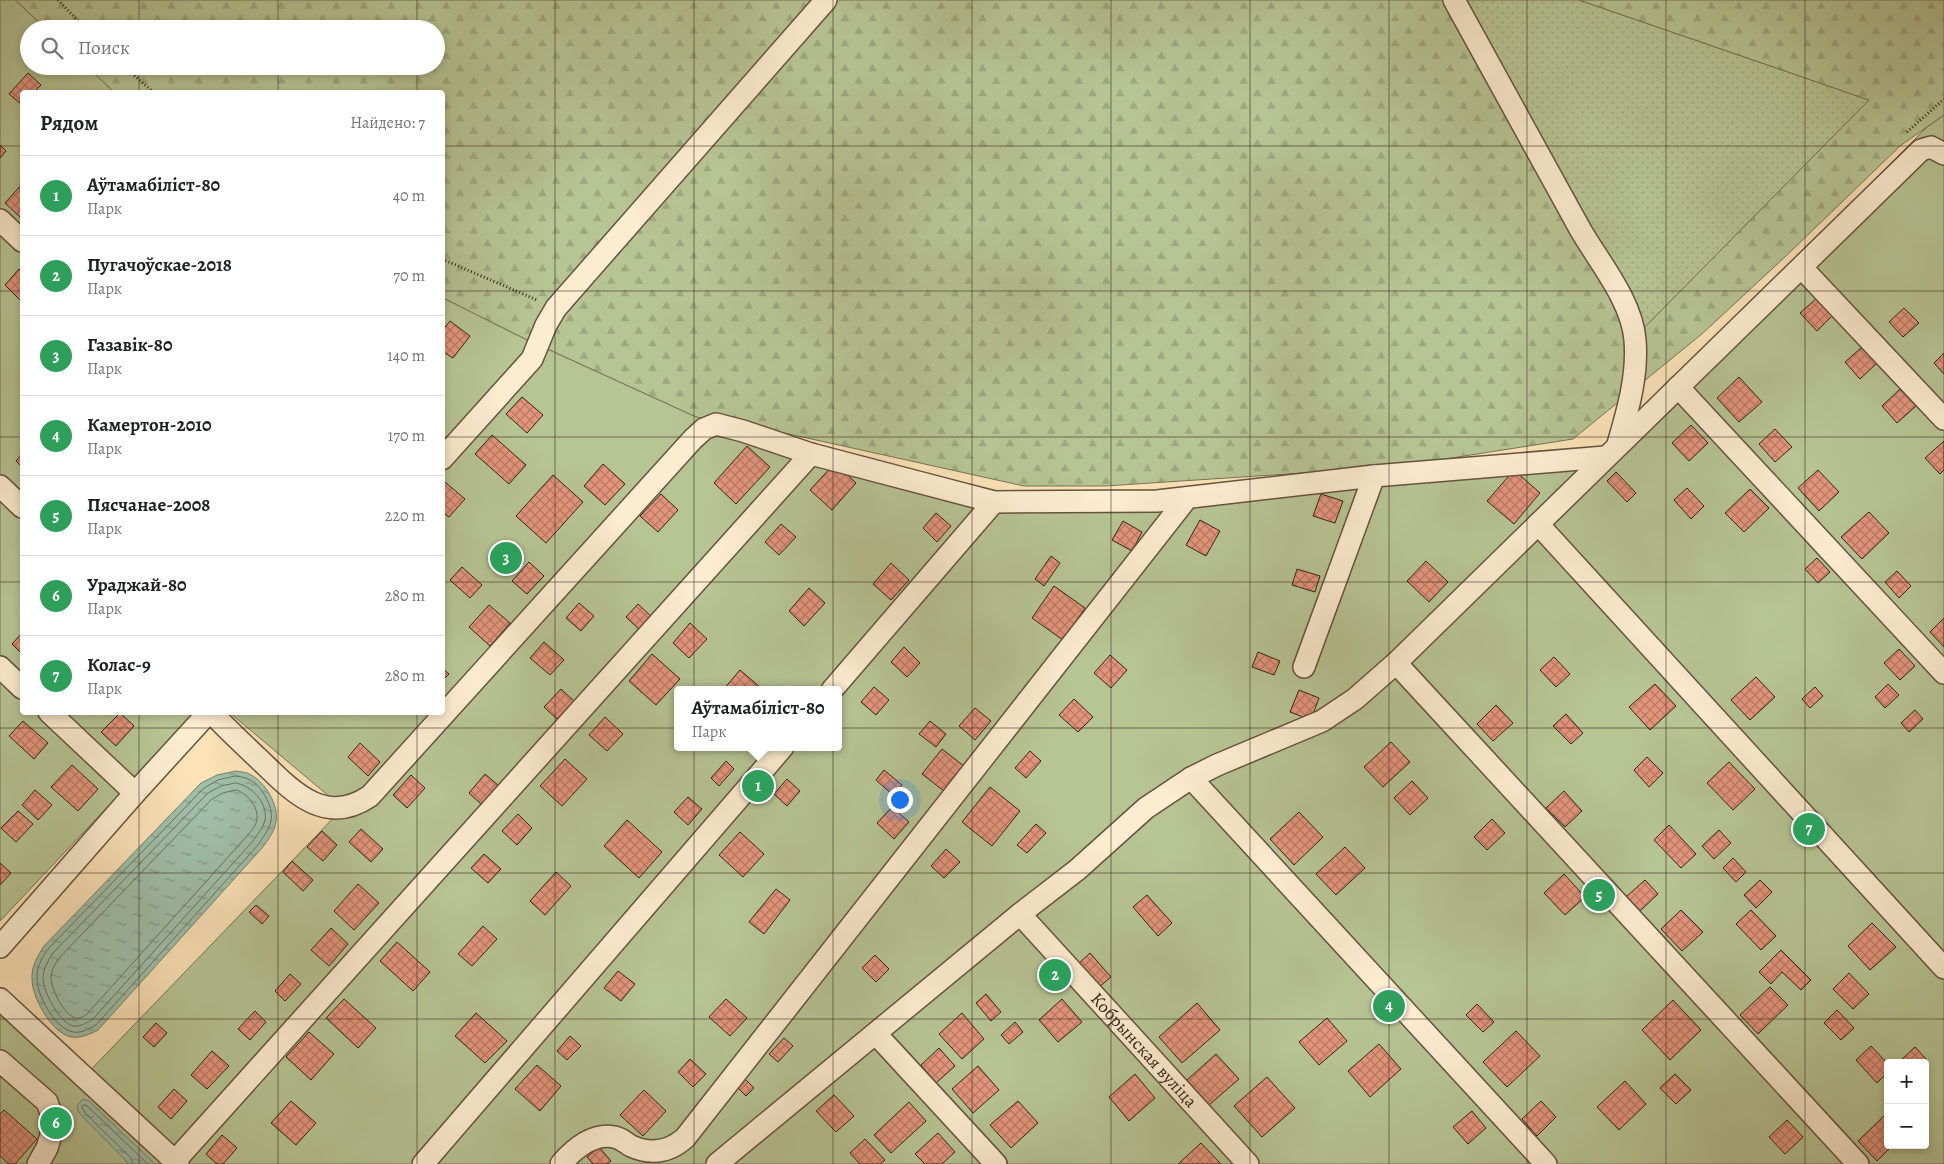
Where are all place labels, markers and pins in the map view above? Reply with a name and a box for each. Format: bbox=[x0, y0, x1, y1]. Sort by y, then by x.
pin: 3 bbox=[490, 539, 522, 577]
pin: 1 bbox=[742, 767, 774, 805]
pin: 7 bbox=[1793, 810, 1825, 848]
pin: 5 bbox=[1583, 876, 1615, 914]
pin: 2 bbox=[1039, 956, 1071, 994]
pin: 4 bbox=[1373, 987, 1405, 1025]
pin: 6 bbox=[40, 1104, 72, 1142]

